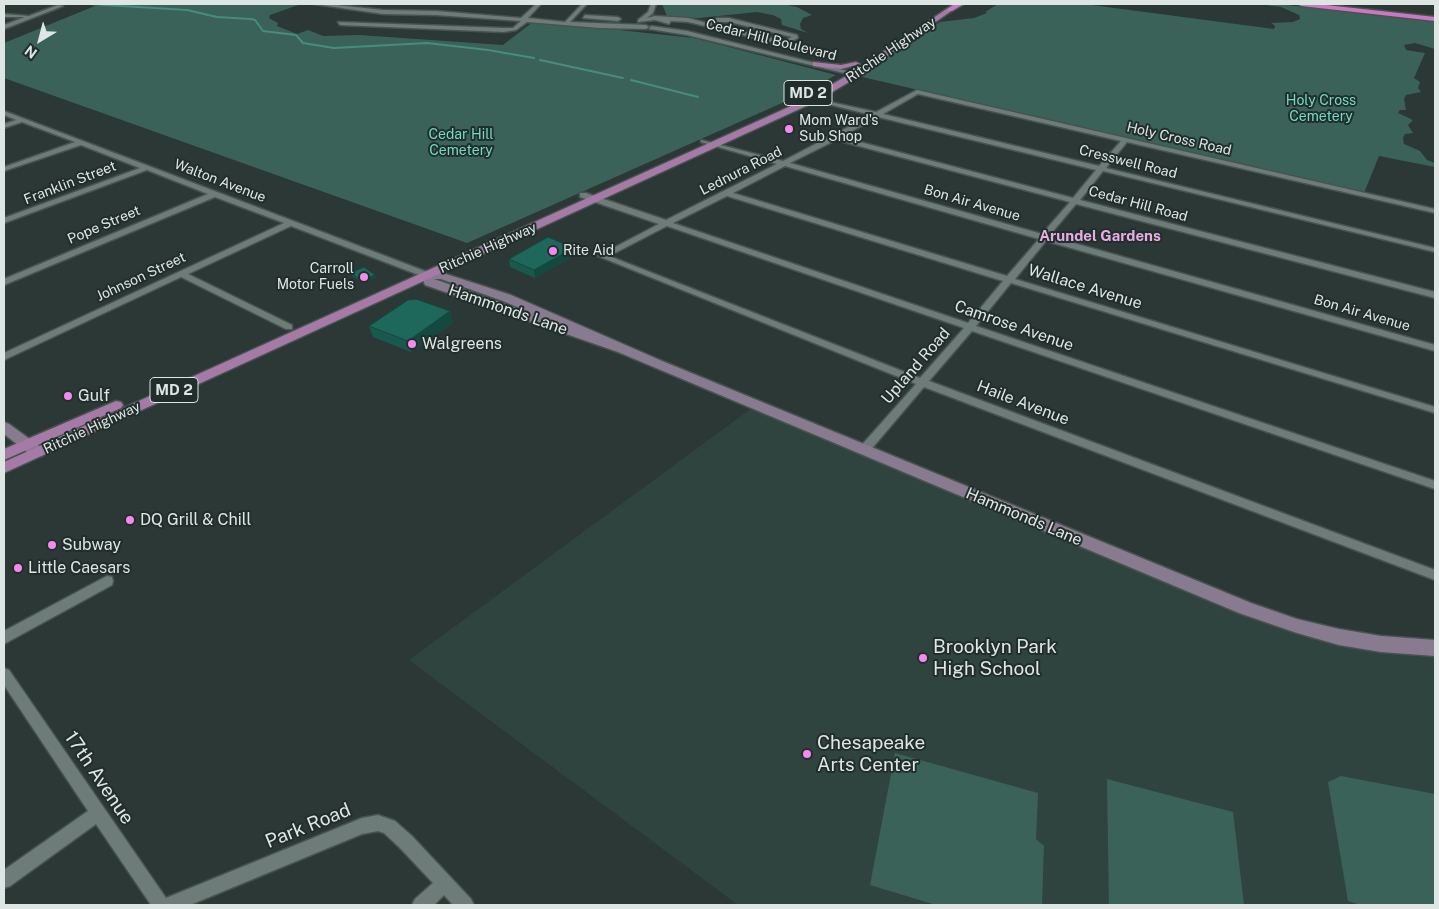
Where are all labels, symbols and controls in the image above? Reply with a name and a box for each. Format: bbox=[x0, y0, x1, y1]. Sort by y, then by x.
street label: Ritchie Highway bbox=[843, 14, 939, 86]
north arrow bbox=[15, 15, 65, 65]
street label: Cedar Hill Boulevard bbox=[704, 16, 838, 64]
text: N bbox=[22, 42, 40, 62]
road number: MD 2 bbox=[784, 80, 832, 106]
park label: Holy Cross Cemetery bbox=[1286, 93, 1356, 125]
place label: Mom Ward's Sub Shop bbox=[799, 113, 878, 146]
street label: Holy Cross Road bbox=[1125, 119, 1233, 159]
marker: Mom Ward's Sub Shop bbox=[783, 123, 795, 135]
park label: Cedar Hill Cemetery bbox=[428, 127, 494, 160]
street label: Cresswell Road bbox=[1077, 142, 1179, 182]
street label: Lednura Road bbox=[697, 143, 785, 199]
street label: Walton Avenue bbox=[172, 156, 268, 206]
street label: Franklin Street bbox=[22, 158, 118, 208]
street label: Bon Air Avenue bbox=[922, 181, 1022, 225]
street label: Cedar Hill Road bbox=[1087, 183, 1189, 225]
street label: Pope Street bbox=[65, 202, 143, 248]
street label: Ritchie Highway bbox=[437, 219, 539, 277]
district label: Arundel Gardens bbox=[1039, 227, 1161, 245]
place label: Rite Aid bbox=[563, 243, 614, 259]
marker: Rite Aid bbox=[547, 245, 559, 257]
street label: Johnson Street bbox=[94, 249, 188, 305]
place label: Carroll Motor Fuels bbox=[277, 261, 354, 294]
street label: Wallace Avenue bbox=[1026, 261, 1144, 313]
marker: Carroll Motor Fuels bbox=[358, 271, 370, 283]
street label: Hammonds Lane bbox=[446, 281, 570, 339]
street label: Bon Air Avenue bbox=[1312, 291, 1412, 335]
street label: Camrose Avenue bbox=[952, 297, 1076, 355]
street label: Upland Road bbox=[878, 324, 954, 408]
place label: Walgreens bbox=[422, 334, 502, 354]
marker: Walgreens bbox=[406, 338, 418, 350]
street label: Haile Avenue bbox=[974, 377, 1072, 429]
road number: MD 2 bbox=[150, 378, 198, 402]
place label: Gulf bbox=[78, 386, 110, 406]
marker: Gulf bbox=[62, 390, 74, 402]
street label: Ritchie Highway bbox=[41, 398, 143, 458]
street label: Hammonds Lane bbox=[963, 484, 1085, 550]
place label: DQ Grill & Chill bbox=[140, 510, 251, 530]
marker: DQ Grill & Chill bbox=[124, 514, 136, 526]
place label: Subway bbox=[62, 535, 121, 555]
marker: Subway bbox=[46, 539, 58, 551]
place label: Little Caesars bbox=[28, 558, 130, 578]
marker: Little Caesars bbox=[12, 562, 24, 574]
place label: Brooklyn Park High School bbox=[933, 636, 1057, 680]
marker: Brooklyn Park High School bbox=[917, 652, 929, 664]
street label: 17th Avenue bbox=[60, 727, 138, 829]
place label: Chesapeake Arts Center bbox=[817, 732, 925, 776]
marker: Chesapeake Arts Center bbox=[801, 748, 813, 760]
street label: Park Road bbox=[262, 799, 354, 853]

